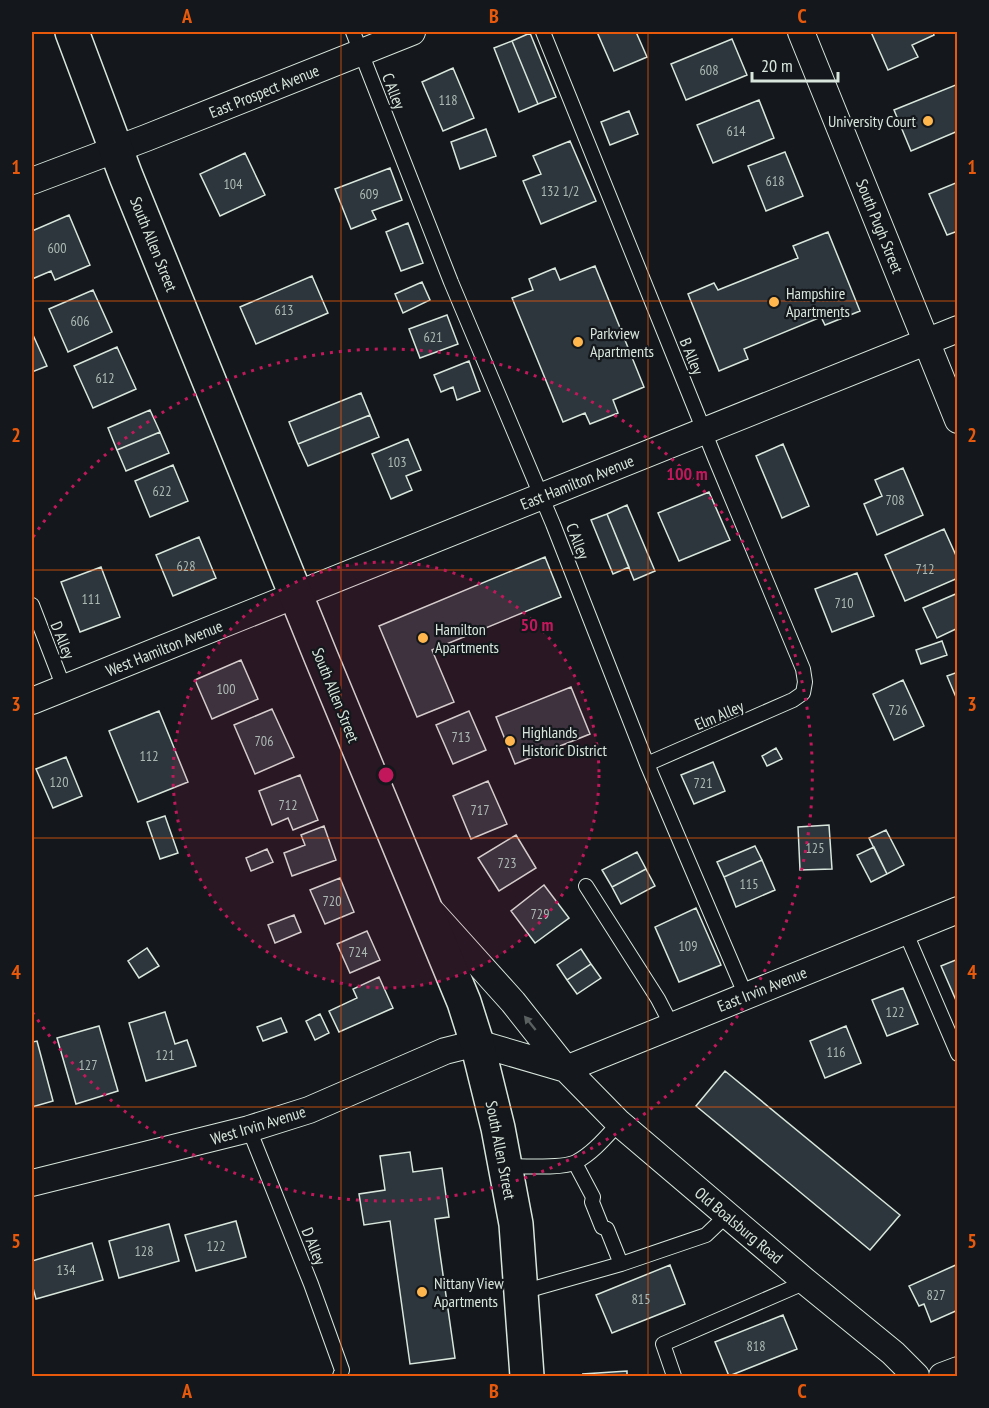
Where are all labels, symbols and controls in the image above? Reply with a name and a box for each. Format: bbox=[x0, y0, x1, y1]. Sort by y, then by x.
text: A bbox=[181, 3, 193, 29]
text: B bbox=[489, 3, 499, 29]
text: C bbox=[797, 3, 807, 29]
scale bar bbox=[752, 45, 838, 83]
text: 20 m bbox=[761, 54, 793, 77]
street label: East Prospect Avenue bbox=[206, 60, 322, 122]
house number: 608 bbox=[700, 61, 718, 79]
street label: C Alley bbox=[378, 70, 410, 112]
house number: 118 bbox=[439, 91, 457, 109]
place label: University Court bbox=[828, 111, 917, 131]
marker: University Court bbox=[921, 114, 935, 128]
house number: 614 bbox=[727, 122, 746, 140]
text: 1 bbox=[11, 154, 21, 180]
text: 1 bbox=[967, 154, 977, 180]
house number: 618 bbox=[766, 172, 784, 190]
house number: 104 bbox=[224, 175, 243, 193]
street label: South Pugh Street bbox=[852, 176, 908, 277]
house number: 132 1/2 bbox=[541, 182, 579, 200]
house number: 609 bbox=[360, 185, 378, 203]
street label: South Allen Street bbox=[126, 194, 182, 295]
house number: 600 bbox=[48, 239, 66, 257]
place label: Hampshire Apartments bbox=[786, 283, 850, 321]
marker: Hampshire Apartments bbox=[767, 295, 781, 309]
house number: 613 bbox=[275, 301, 293, 319]
house number: 606 bbox=[71, 312, 89, 330]
place label: Parkview Apartments bbox=[590, 323, 654, 361]
house number: 621 bbox=[424, 328, 442, 346]
marker: Parkview Apartments bbox=[571, 335, 585, 349]
street label: B Alley bbox=[676, 335, 708, 377]
house number: 612 bbox=[96, 369, 114, 387]
text: 2 bbox=[11, 422, 21, 448]
text: 2 bbox=[967, 422, 977, 448]
street label: East Hamilton Avenue bbox=[517, 450, 637, 514]
house number: 103 bbox=[388, 453, 406, 471]
text: 100 m bbox=[666, 462, 708, 485]
house number: 622 bbox=[153, 482, 171, 500]
house number: 708 bbox=[886, 491, 904, 509]
street label: C Alley bbox=[562, 520, 594, 562]
house number: 628 bbox=[177, 557, 195, 575]
house number: 712 bbox=[916, 560, 934, 578]
house number: 111 bbox=[82, 590, 100, 608]
house number: 710 bbox=[835, 594, 853, 612]
text: 50 m bbox=[521, 613, 553, 636]
street label: West Hamilton Avenue bbox=[103, 615, 225, 681]
street label: D Alley bbox=[46, 618, 80, 662]
place label: Hamilton Apartments bbox=[435, 619, 499, 657]
marker: Hamilton Apartments bbox=[416, 631, 430, 645]
street label: South Allen Street bbox=[308, 645, 364, 746]
house number: 100 bbox=[217, 680, 235, 698]
text: 3 bbox=[11, 691, 21, 717]
text: 3 bbox=[967, 691, 977, 717]
street label: Elm Alley bbox=[691, 696, 747, 734]
house number: 726 bbox=[889, 701, 907, 719]
place label: Highlands Historic District bbox=[522, 722, 608, 760]
house number: 713 bbox=[452, 728, 470, 746]
house number: 706 bbox=[255, 732, 273, 750]
marker: Highlands Historic District bbox=[503, 734, 517, 748]
house number: 112 bbox=[140, 747, 158, 765]
centre of rings bbox=[376, 765, 396, 785]
house number: 120 bbox=[50, 773, 68, 791]
house number: 721 bbox=[694, 774, 712, 792]
house number: 712 bbox=[279, 796, 297, 814]
house number: 717 bbox=[471, 801, 489, 819]
house number: 125 bbox=[806, 839, 824, 857]
house number: 723 bbox=[498, 854, 516, 872]
house number: 115 bbox=[740, 875, 758, 893]
house number: 720 bbox=[323, 892, 341, 910]
house number: 729 bbox=[531, 905, 549, 923]
house number: 109 bbox=[679, 937, 697, 955]
house number: 724 bbox=[349, 943, 368, 961]
text: 4 bbox=[11, 959, 21, 985]
text: 4 bbox=[967, 959, 977, 985]
street label: East Irvin Avenue bbox=[714, 962, 810, 1016]
house number: 122 bbox=[886, 1003, 904, 1021]
one-way arrow bbox=[523, 1015, 536, 1031]
house number: 116 bbox=[827, 1043, 845, 1061]
house number: 121 bbox=[156, 1046, 174, 1064]
house number: 127 bbox=[79, 1056, 97, 1074]
street label: South Allen Street bbox=[482, 1099, 520, 1202]
street label: West Irvin Avenue bbox=[208, 1101, 308, 1149]
street label: Old Boalsburg Road bbox=[691, 1182, 787, 1268]
street label: D Alley bbox=[297, 1224, 331, 1268]
text: 5 bbox=[11, 1228, 21, 1254]
text: 5 bbox=[967, 1228, 977, 1254]
house number: 122 bbox=[207, 1237, 225, 1255]
house number: 128 bbox=[135, 1242, 153, 1260]
house number: 134 bbox=[57, 1261, 76, 1279]
place label: Nittany View Apartments bbox=[434, 1273, 504, 1311]
marker: Nittany View Apartments bbox=[415, 1285, 429, 1299]
house number: 827 bbox=[927, 1286, 945, 1304]
house number: 815 bbox=[632, 1290, 650, 1308]
house number: 818 bbox=[747, 1337, 765, 1355]
text: A bbox=[181, 1378, 193, 1404]
text: B bbox=[489, 1378, 499, 1404]
text: C bbox=[797, 1378, 807, 1404]

